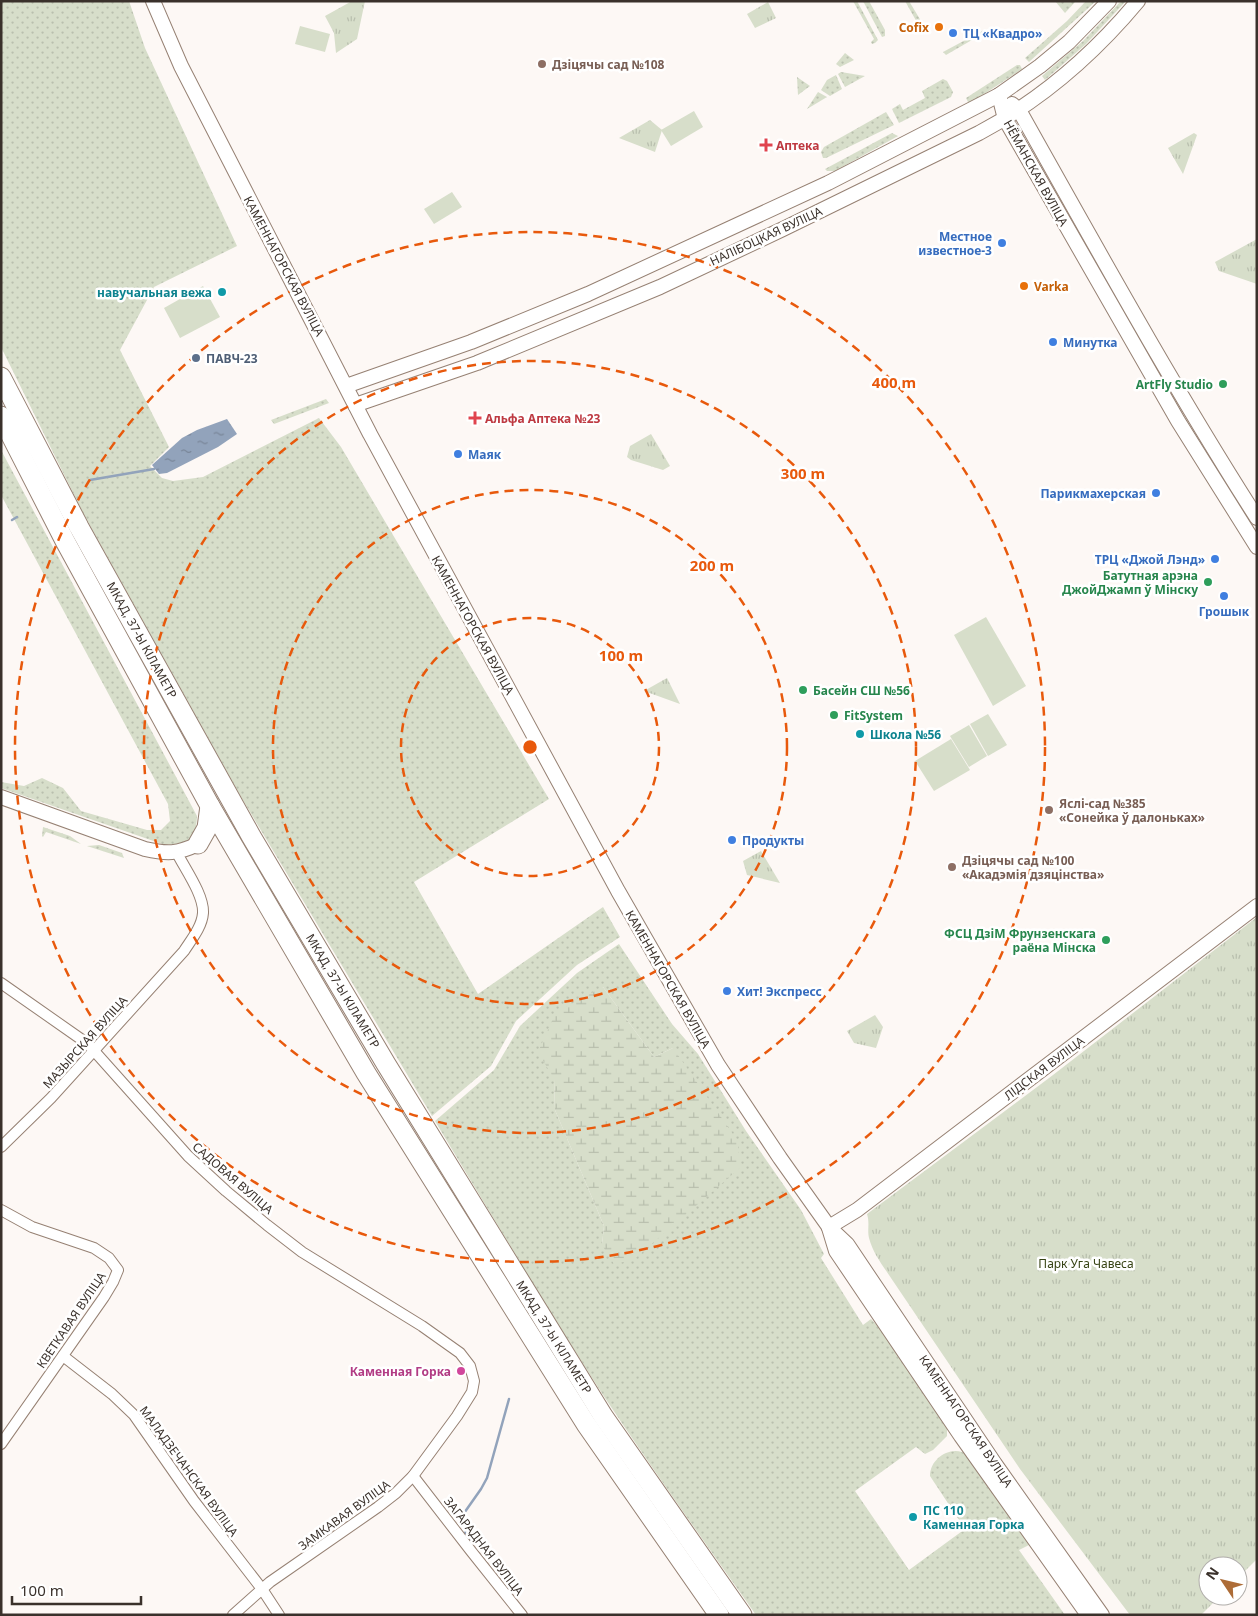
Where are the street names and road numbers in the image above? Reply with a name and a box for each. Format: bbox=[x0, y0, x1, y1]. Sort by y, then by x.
street label: НЁМАНСКАЯ ВУЛІЦА bbox=[1000, 117, 1072, 229]
street label: КАМЕННАГОРСКАЯ ВУЛІЦА bbox=[240, 193, 328, 339]
street label: НАЛІБОЦКАЯ ВУЛІЦА bbox=[707, 202, 825, 270]
street label: КАМЕННАГОРСКАЯ ВУЛІЦА bbox=[428, 552, 519, 698]
street label: МКАД, 37-Ы КІЛАМЕТР bbox=[103, 579, 181, 701]
street label: КАМЕННАГОРСКАЯ ВУЛІЦА bbox=[622, 907, 715, 1051]
street label: МКАД, 37-Ы КІЛАМЕТР bbox=[302, 931, 384, 1051]
street label: МАЗЫРСКАЯ ВУЛІЦА bbox=[39, 992, 131, 1092]
street label: ЛІДСКАЯ ВУЛІЦА bbox=[1000, 1032, 1088, 1104]
street label: САДОВАЯ ВУЛІЦА bbox=[189, 1138, 277, 1218]
street label: КВЕТКАВАЯ ВУЛІЦА bbox=[33, 1268, 110, 1371]
street label: МКАД, 37-Ы КІЛАМЕТР bbox=[512, 1277, 596, 1397]
street label: КАМЕННАГОРСКАЯ ВУЛІЦА bbox=[915, 1351, 1017, 1491]
street label: МАЛАДЗЕЧАНСКАЯ ВУЛІЦА bbox=[136, 1402, 242, 1540]
street label: ЗАМКАВАЯ ВУЛІЦА bbox=[295, 1476, 393, 1554]
street label: ЗАГАРАДНАЯ ВУЛІЦА bbox=[440, 1493, 528, 1599]

